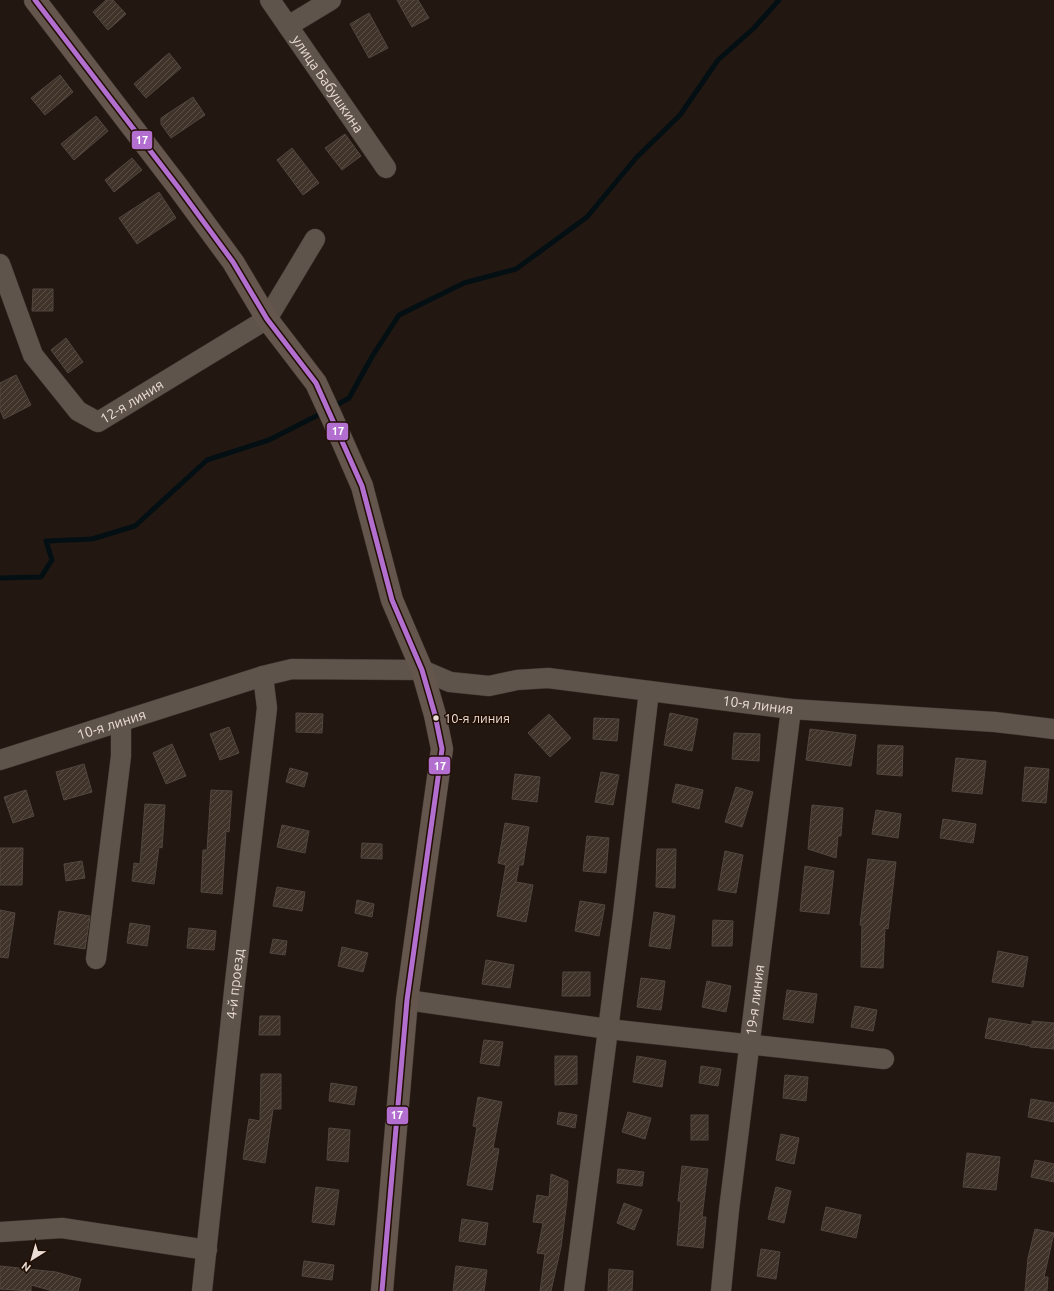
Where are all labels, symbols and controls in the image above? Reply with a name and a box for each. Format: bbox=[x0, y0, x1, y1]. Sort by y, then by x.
street label: улица Бабушкина bbox=[289, 32, 367, 136]
line badge: 17 bbox=[131, 130, 153, 150]
text: 17 bbox=[136, 134, 148, 146]
street label: 12-я линия bbox=[97, 376, 166, 427]
line badge: 17 bbox=[326, 422, 349, 441]
text: 17 bbox=[332, 425, 344, 437]
street label: 10-я линия bbox=[722, 692, 794, 717]
street label: 10-я линия bbox=[75, 706, 148, 743]
place label: 10-я линия bbox=[444, 711, 510, 725]
marker: 10-я линия bbox=[431, 713, 441, 723]
line badge: 17 bbox=[428, 756, 451, 775]
text: 17 bbox=[434, 760, 446, 772]
street label: 4-й проезд bbox=[223, 948, 247, 1020]
street label: 19-я линия bbox=[743, 964, 767, 1036]
line badge: 17 bbox=[386, 1106, 409, 1125]
text: 17 bbox=[391, 1109, 403, 1121]
north arrow bbox=[12, 1239, 52, 1279]
text: N bbox=[19, 1260, 33, 1274]

